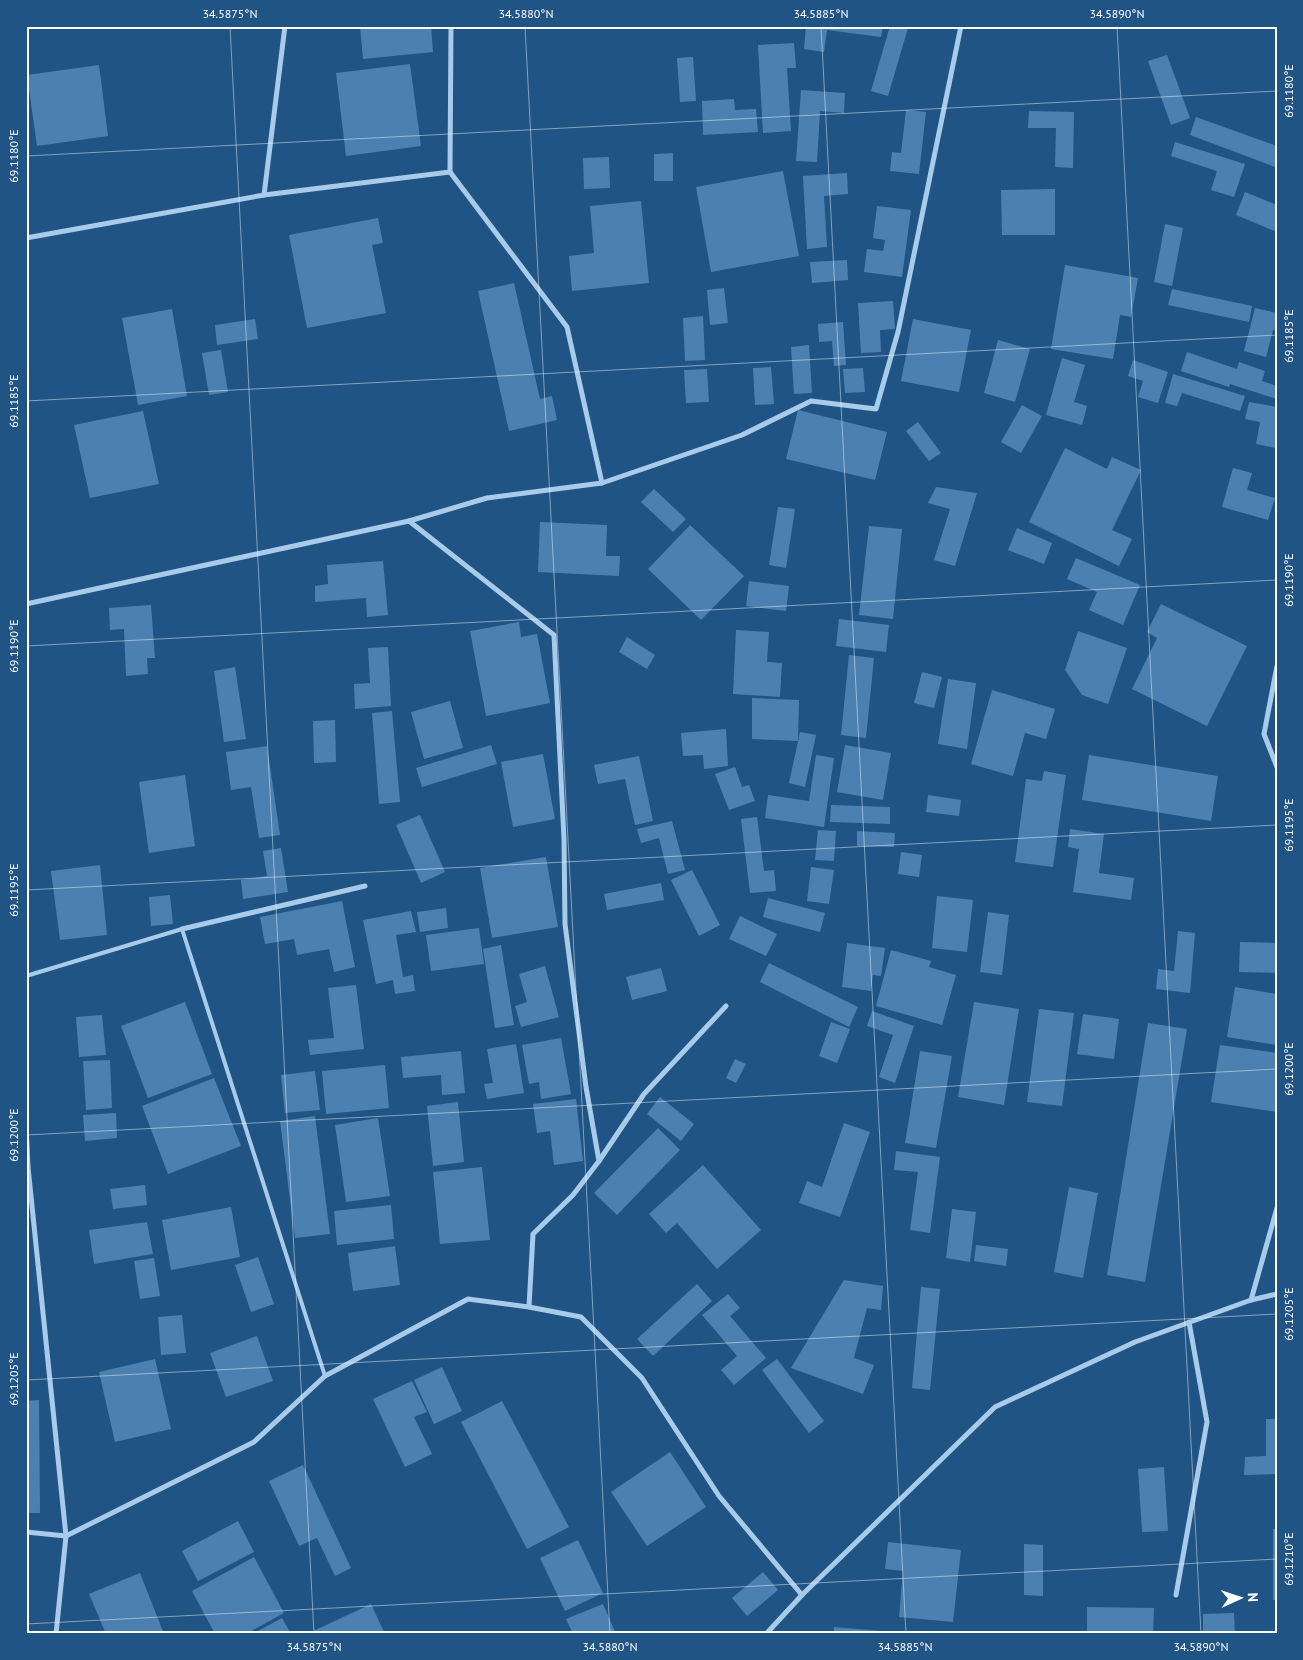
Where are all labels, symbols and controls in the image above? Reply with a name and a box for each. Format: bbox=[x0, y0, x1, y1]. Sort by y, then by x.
text: 34.5875°N bbox=[203, 6, 257, 21]
text: 34.5880°N bbox=[499, 6, 553, 21]
text: 34.5885°N bbox=[794, 6, 848, 21]
text: 34.5890°N bbox=[1090, 6, 1144, 21]
text: 69.1180°E bbox=[1281, 64, 1296, 118]
text: 69.1180°E bbox=[6, 129, 21, 183]
text: 69.1185°E bbox=[1281, 309, 1296, 363]
text: 69.1185°E bbox=[6, 374, 21, 428]
text: 69.1190°E bbox=[1281, 553, 1296, 607]
text: 69.1190°E bbox=[6, 619, 21, 673]
text: 69.1195°E bbox=[1281, 798, 1296, 852]
text: 69.1195°E bbox=[6, 863, 21, 917]
text: 69.1200°E bbox=[1281, 1042, 1296, 1096]
text: 69.1200°E bbox=[6, 1108, 21, 1162]
text: 69.1205°E bbox=[1281, 1287, 1296, 1341]
text: 69.1205°E bbox=[6, 1352, 21, 1406]
text: 69.1210°E bbox=[1281, 1532, 1296, 1586]
north arrow bbox=[1216, 1572, 1266, 1622]
text: N bbox=[1244, 1592, 1262, 1602]
text: 34.5875°N bbox=[287, 1639, 341, 1654]
text: 34.5880°N bbox=[583, 1639, 637, 1654]
text: 34.5885°N bbox=[878, 1639, 932, 1654]
text: 34.5890°N bbox=[1174, 1639, 1228, 1654]

